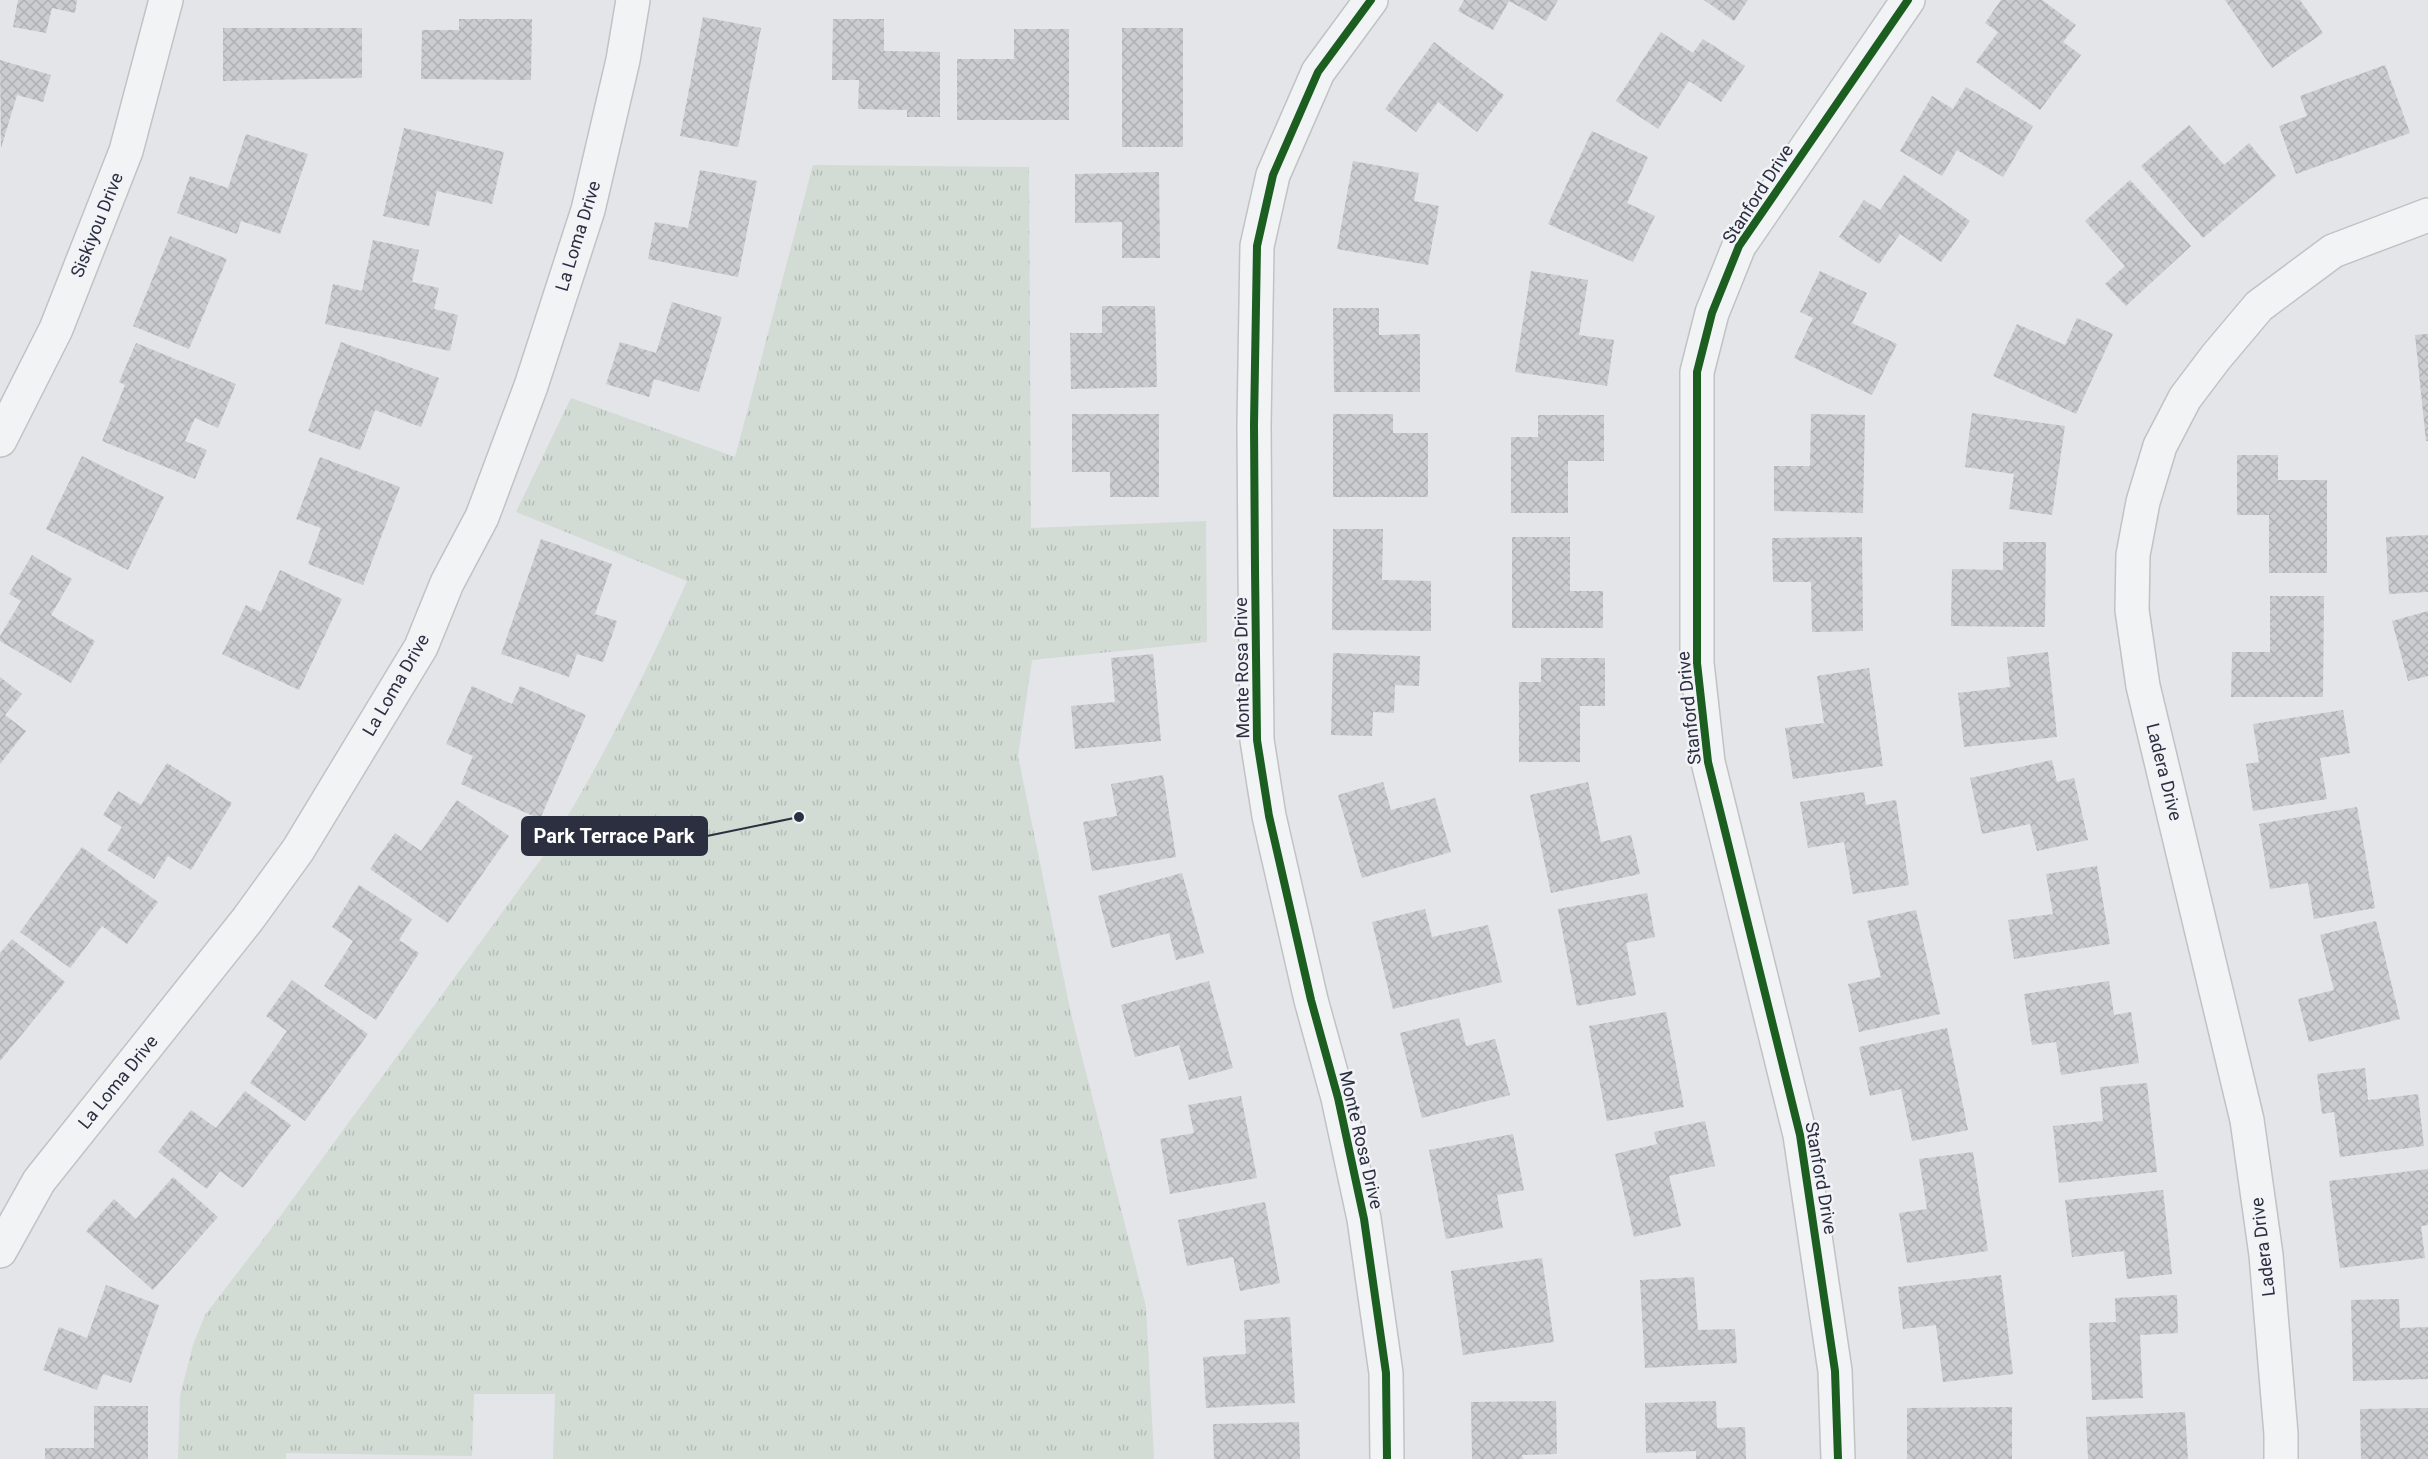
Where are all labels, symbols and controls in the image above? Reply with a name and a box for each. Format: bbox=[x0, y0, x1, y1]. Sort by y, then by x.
street label: Stanford Drive bbox=[1718, 140, 1797, 247]
street label: Siskiyou Drive bbox=[66, 169, 127, 280]
street label: La Loma Drive bbox=[551, 178, 604, 294]
street label: Monte Rosa Drive bbox=[1230, 597, 1253, 739]
street label: La Loma Drive bbox=[358, 630, 433, 740]
street label: Stanford Drive bbox=[1672, 650, 1705, 766]
street label: Ladera Drive bbox=[2142, 721, 2187, 823]
callout: Park Terrace Park bbox=[522, 817, 707, 855]
text: Park Terrace Park bbox=[534, 824, 695, 848]
street label: La Loma Drive bbox=[73, 1031, 162, 1133]
street label: Monte Rosa Drive bbox=[1335, 1069, 1388, 1211]
street label: Stanford Drive bbox=[1801, 1120, 1842, 1236]
street label: Ladera Drive bbox=[2246, 1196, 2279, 1298]

